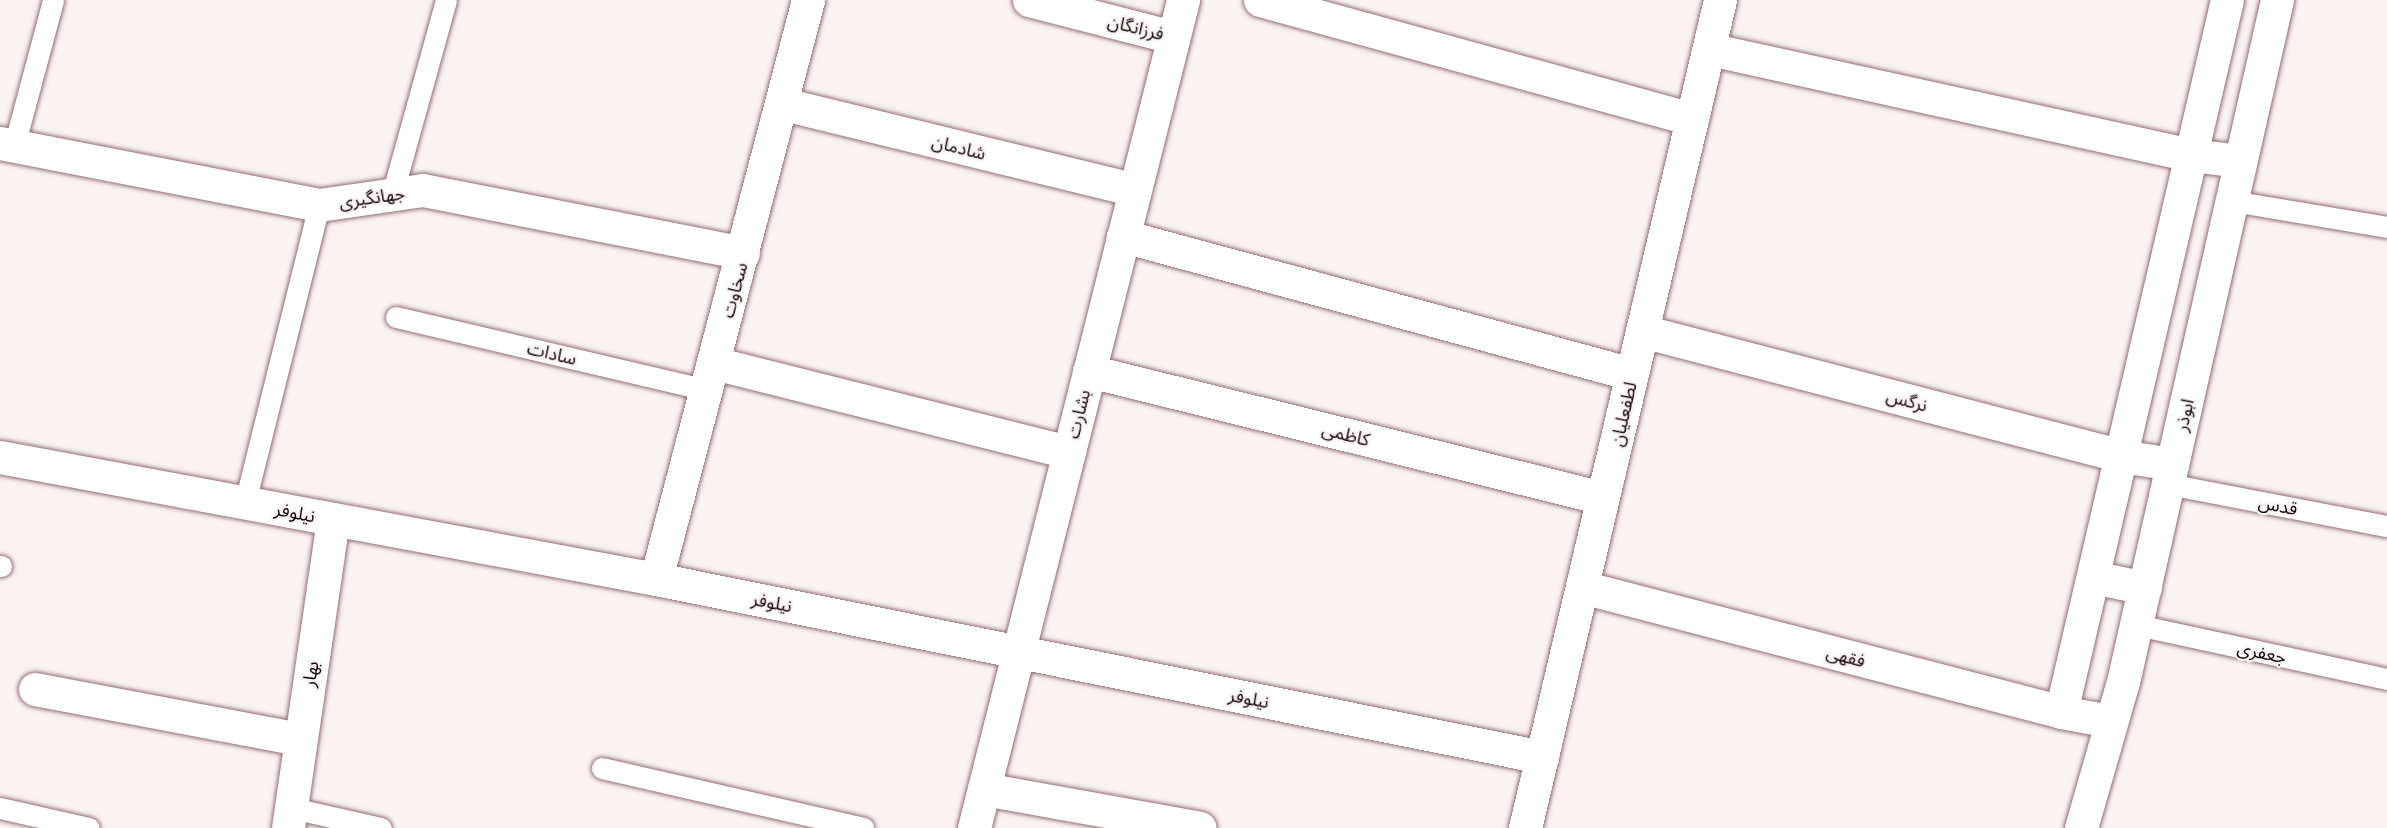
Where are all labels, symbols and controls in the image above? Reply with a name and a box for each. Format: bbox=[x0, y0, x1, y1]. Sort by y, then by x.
street label: فرزانگان bbox=[1106, 10, 1166, 44]
street label: شادمان bbox=[930, 130, 988, 164]
street label: جهانگیری bbox=[338, 182, 406, 212]
street label: سخاوت bbox=[716, 260, 752, 320]
street label: سادات bbox=[525, 337, 579, 369]
street label: لطفعلیان bbox=[1605, 380, 1641, 448]
street label: نرگس bbox=[1884, 384, 1930, 416]
street label: بشارت bbox=[1061, 387, 1095, 441]
street label: ابوذر bbox=[2170, 397, 2198, 433]
street label: کاظمی bbox=[1320, 418, 1372, 450]
street label: قدس bbox=[2257, 491, 2299, 519]
street label: نیلوفر bbox=[273, 498, 317, 526]
street label: نیلوفر bbox=[750, 588, 794, 616]
street label: جعفری bbox=[2235, 636, 2289, 668]
street label: فقهی bbox=[1824, 640, 1868, 672]
street label: بهار bbox=[297, 660, 323, 688]
street label: نیلوفر bbox=[1227, 684, 1271, 712]

